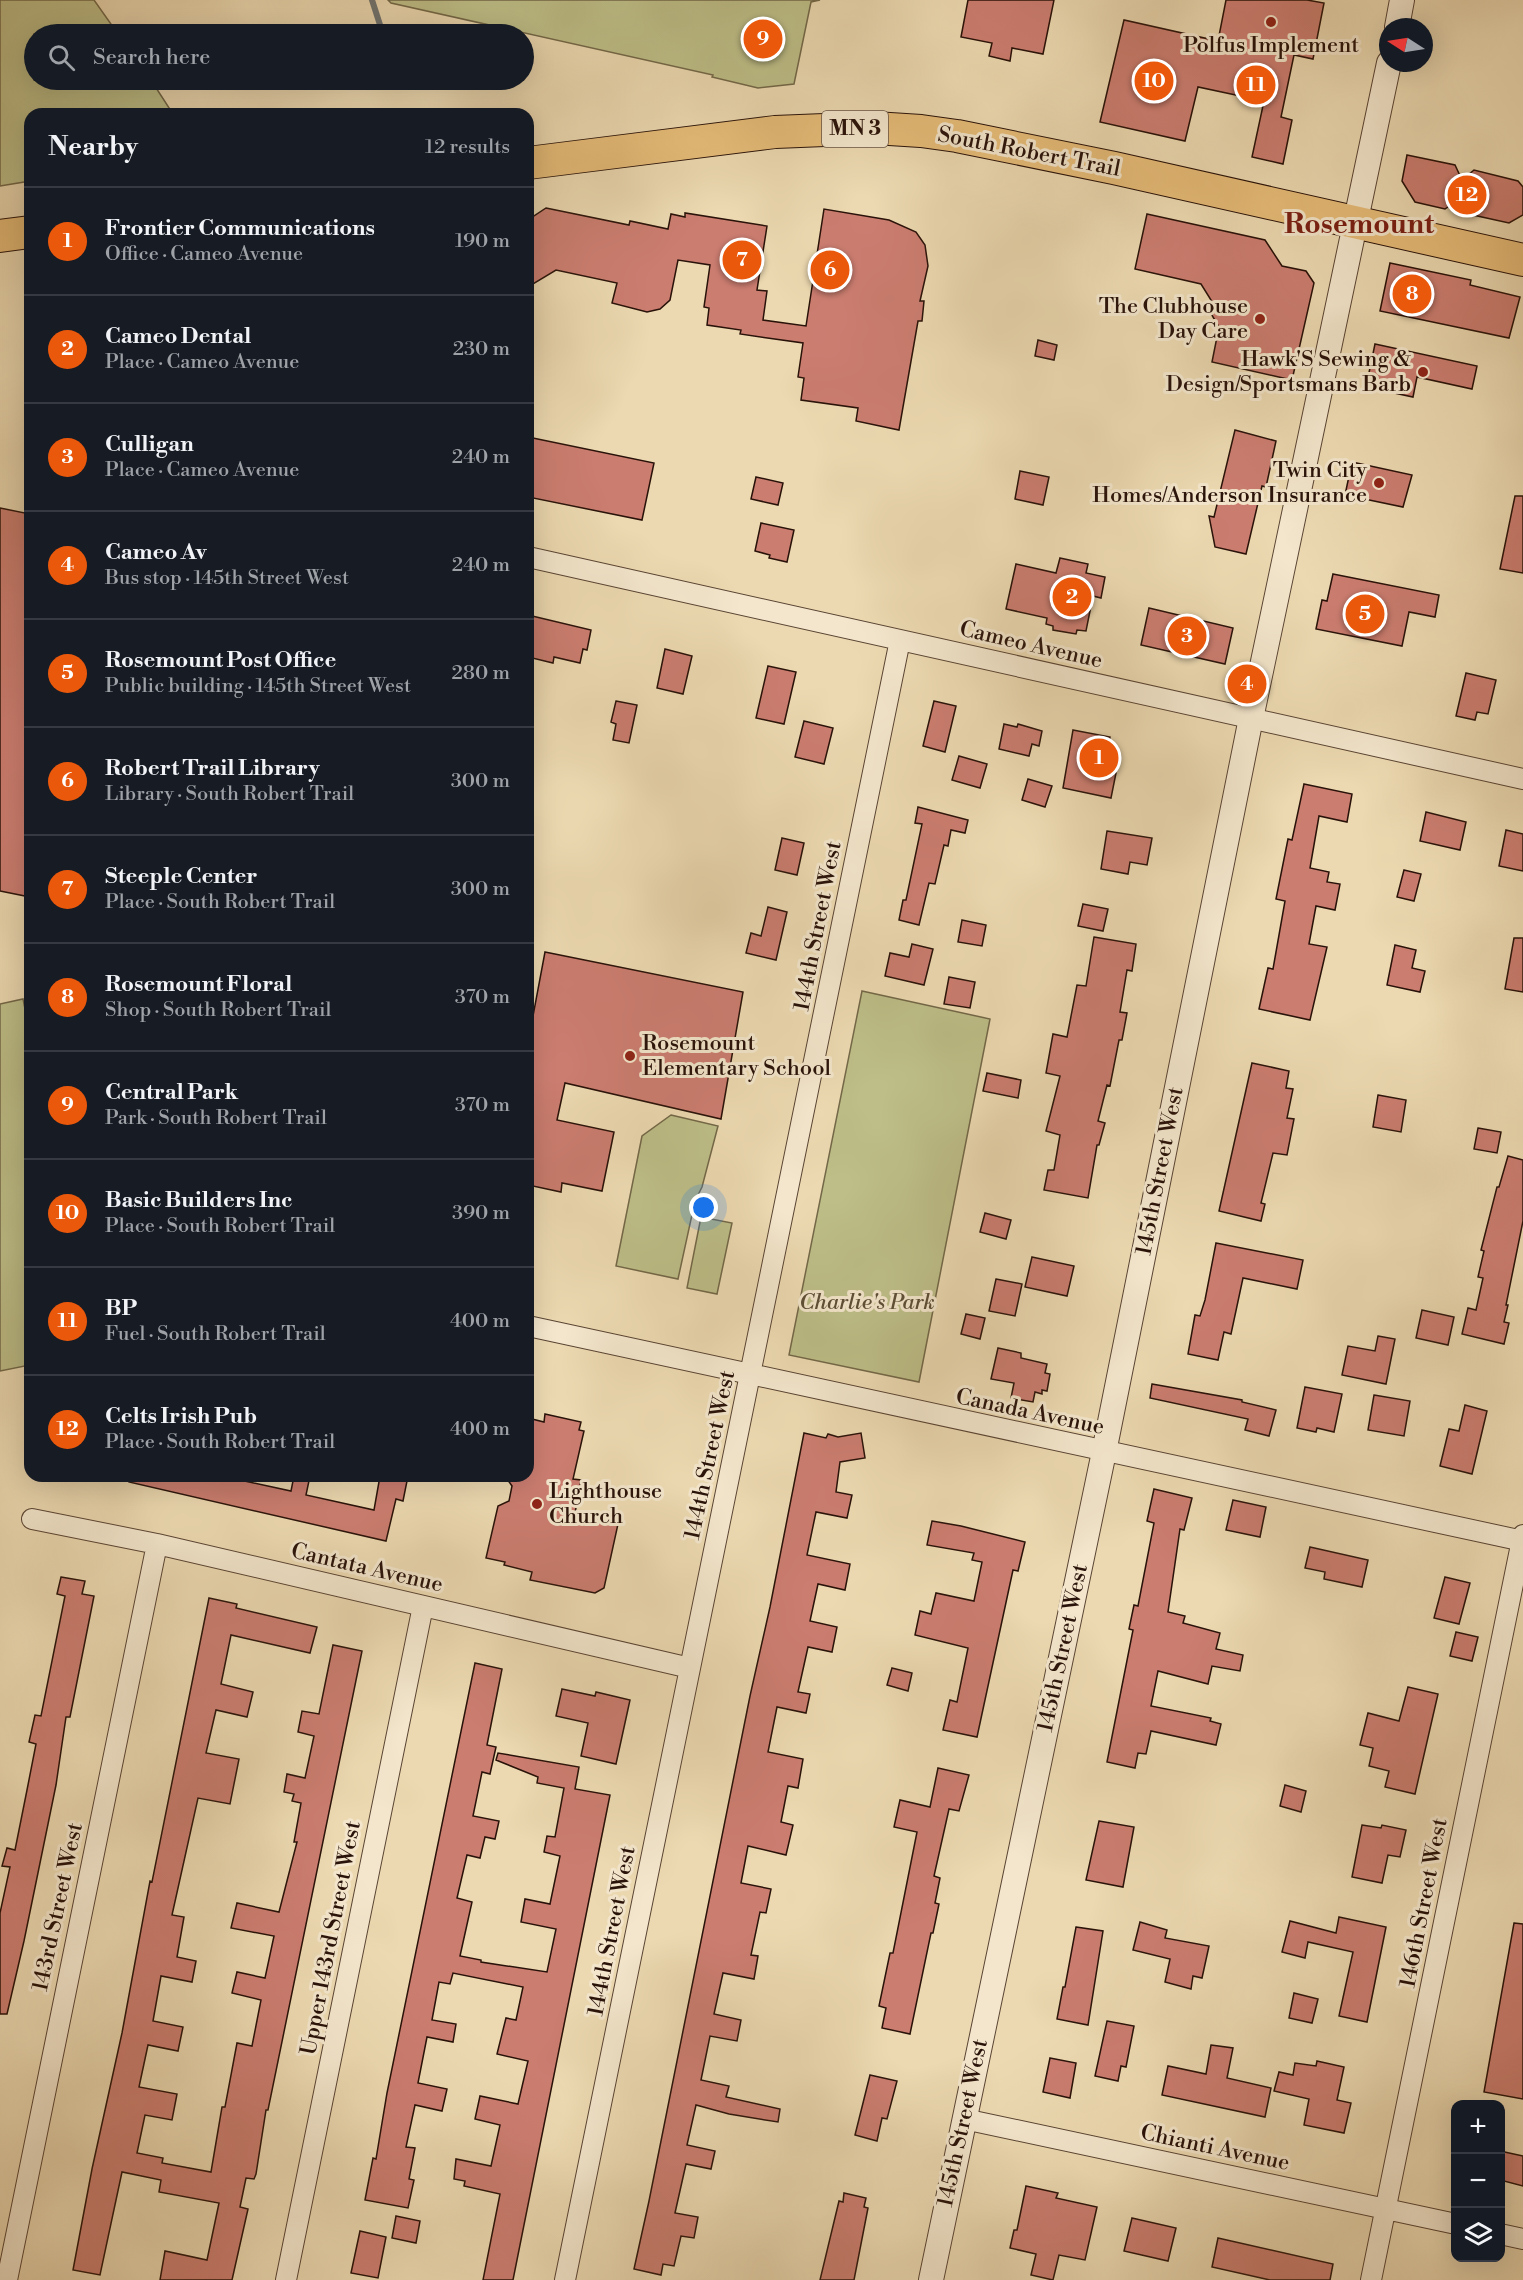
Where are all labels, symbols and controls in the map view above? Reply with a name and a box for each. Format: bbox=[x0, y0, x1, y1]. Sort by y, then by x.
marker: Polfus Implement bbox=[1264, 15, 1278, 29]
pin: 9 bbox=[744, 16, 783, 62]
north arrow bbox=[1379, 18, 1433, 72]
search box bbox=[24, 24, 534, 90]
place label: Polfus Implement bbox=[1183, 32, 1359, 59]
icon: search bbox=[45, 41, 78, 74]
text: Search here bbox=[93, 44, 210, 71]
pin: 10 bbox=[1134, 58, 1174, 104]
pin: 11 bbox=[1236, 62, 1276, 107]
road number: MN 3 bbox=[822, 111, 888, 147]
street label: South Robert Trail bbox=[935, 121, 1123, 183]
text: Nearby bbox=[48, 131, 138, 163]
text: 12 results bbox=[425, 135, 510, 160]
pin: 12 bbox=[1448, 172, 1486, 218]
district label: Rosemount bbox=[1284, 207, 1435, 242]
text: Frontier Communications bbox=[105, 215, 375, 242]
text: 1 bbox=[63, 229, 72, 254]
text: 190 m bbox=[455, 229, 510, 254]
pin: 7 bbox=[722, 238, 762, 282]
text: Office · Cameo Avenue bbox=[105, 242, 303, 267]
pin: 6 bbox=[810, 248, 850, 292]
pin: 8 bbox=[1392, 272, 1432, 316]
place label: The Clubhouse Day Care bbox=[1099, 293, 1248, 345]
marker: The Clubhouse Day Care bbox=[1253, 312, 1267, 326]
text: Cameo Dental bbox=[105, 323, 251, 350]
text: 2 bbox=[61, 337, 74, 362]
text: 230 m bbox=[453, 337, 510, 362]
place label: Hawk'S Sewing & Design/Sportsmans Barb bbox=[1166, 346, 1411, 398]
text: Place · Cameo Avenue bbox=[105, 350, 299, 375]
marker: Hawk'S Sewing & Design/Sportsmans Barb bbox=[1416, 365, 1430, 379]
text: Culligan bbox=[105, 431, 194, 458]
text: 3 bbox=[61, 445, 74, 470]
text: 240 m bbox=[452, 445, 510, 470]
place label: Twin City Homes/Anderson Insurance bbox=[1092, 457, 1367, 509]
text: Place · Cameo Avenue bbox=[105, 458, 299, 483]
marker: Twin City Homes/Anderson Insurance bbox=[1372, 476, 1386, 490]
text: Cameo Av bbox=[105, 539, 207, 566]
text: 4 bbox=[61, 553, 74, 578]
text: 240 m bbox=[452, 553, 510, 578]
text: Bus stop · 145th Street West bbox=[105, 566, 349, 591]
pin: 2 bbox=[1052, 574, 1092, 620]
pin: 5 bbox=[1346, 592, 1384, 636]
pin: 3 bbox=[1168, 614, 1206, 658]
street label: Cameo Avenue bbox=[957, 615, 1105, 675]
text: Rosemount Post Office bbox=[105, 647, 336, 674]
text: 5 bbox=[61, 661, 74, 686]
text: 280 m bbox=[451, 661, 510, 686]
pin: 4 bbox=[1228, 662, 1266, 706]
text: Public building · 145th Street West bbox=[105, 674, 411, 699]
pin: 1 bbox=[1080, 736, 1118, 780]
text: Robert Trail Library bbox=[105, 755, 320, 782]
text: 6 bbox=[61, 769, 74, 794]
text: 300 m bbox=[451, 769, 510, 794]
text: Library · South Robert Trail bbox=[105, 782, 354, 807]
street label: 144th Street West bbox=[788, 839, 848, 1013]
text: Steeple Center bbox=[105, 863, 257, 890]
text: 7 bbox=[62, 877, 73, 902]
text: 300 m bbox=[451, 877, 510, 902]
text: Place · South Robert Trail bbox=[105, 890, 335, 915]
text: Rosemount Floral bbox=[105, 971, 292, 998]
text: 8 bbox=[61, 985, 74, 1010]
text: 370 m bbox=[455, 985, 510, 1010]
text: Shop · South Robert Trail bbox=[105, 998, 331, 1023]
place label: Rosemount Elementary School bbox=[642, 1030, 832, 1082]
marker: Rosemount Elementary School bbox=[623, 1049, 637, 1063]
text: Central Park bbox=[105, 1079, 238, 1106]
street label: 145th Street West bbox=[1130, 1084, 1190, 1258]
text: 9 bbox=[61, 1093, 74, 1118]
text: 370 m bbox=[455, 1093, 510, 1118]
text: Park · South Robert Trail bbox=[105, 1106, 327, 1131]
text: Basic Builders Inc bbox=[105, 1187, 292, 1214]
your location bbox=[689, 1193, 718, 1222]
text: 10 bbox=[56, 1201, 79, 1226]
text: 390 m bbox=[452, 1201, 510, 1226]
text: Place · South Robert Trail bbox=[105, 1214, 335, 1239]
park label: Charlie's Park bbox=[799, 1289, 935, 1316]
text: BP bbox=[105, 1295, 137, 1322]
text: 11 bbox=[58, 1309, 77, 1334]
text: 400 m bbox=[450, 1309, 510, 1334]
text: Fuel · South Robert Trail bbox=[105, 1322, 326, 1347]
street label: 144th Street West bbox=[679, 1368, 741, 1542]
street label: Canada Avenue bbox=[953, 1383, 1107, 1441]
text: Celts Irish Pub bbox=[105, 1403, 257, 1430]
text: 12 bbox=[56, 1417, 79, 1442]
text: 400 m bbox=[450, 1417, 510, 1442]
text: Place · South Robert Trail bbox=[105, 1430, 335, 1455]
place label: Lighthouse Church bbox=[549, 1478, 662, 1530]
marker: Lighthouse Church bbox=[530, 1497, 544, 1511]
street label: Cantata Avenue bbox=[288, 1537, 446, 1599]
street label: 145th Street West bbox=[1032, 1561, 1094, 1734]
street label: 146th Street West bbox=[1394, 1816, 1454, 1990]
street label: Upper 143rd Street West bbox=[295, 1818, 367, 2057]
street label: 143rd Street West bbox=[27, 1820, 89, 1994]
street label: 144th Street West bbox=[582, 1844, 642, 2018]
street label: 145th Street West bbox=[932, 2036, 994, 2209]
map controls bbox=[1451, 2100, 1505, 2262]
button: + bbox=[1451, 2100, 1505, 2154]
street label: Chianti Avenue bbox=[1138, 2119, 1292, 2177]
button: − bbox=[1451, 2154, 1505, 2208]
button: layers bbox=[1451, 2208, 1505, 2262]

